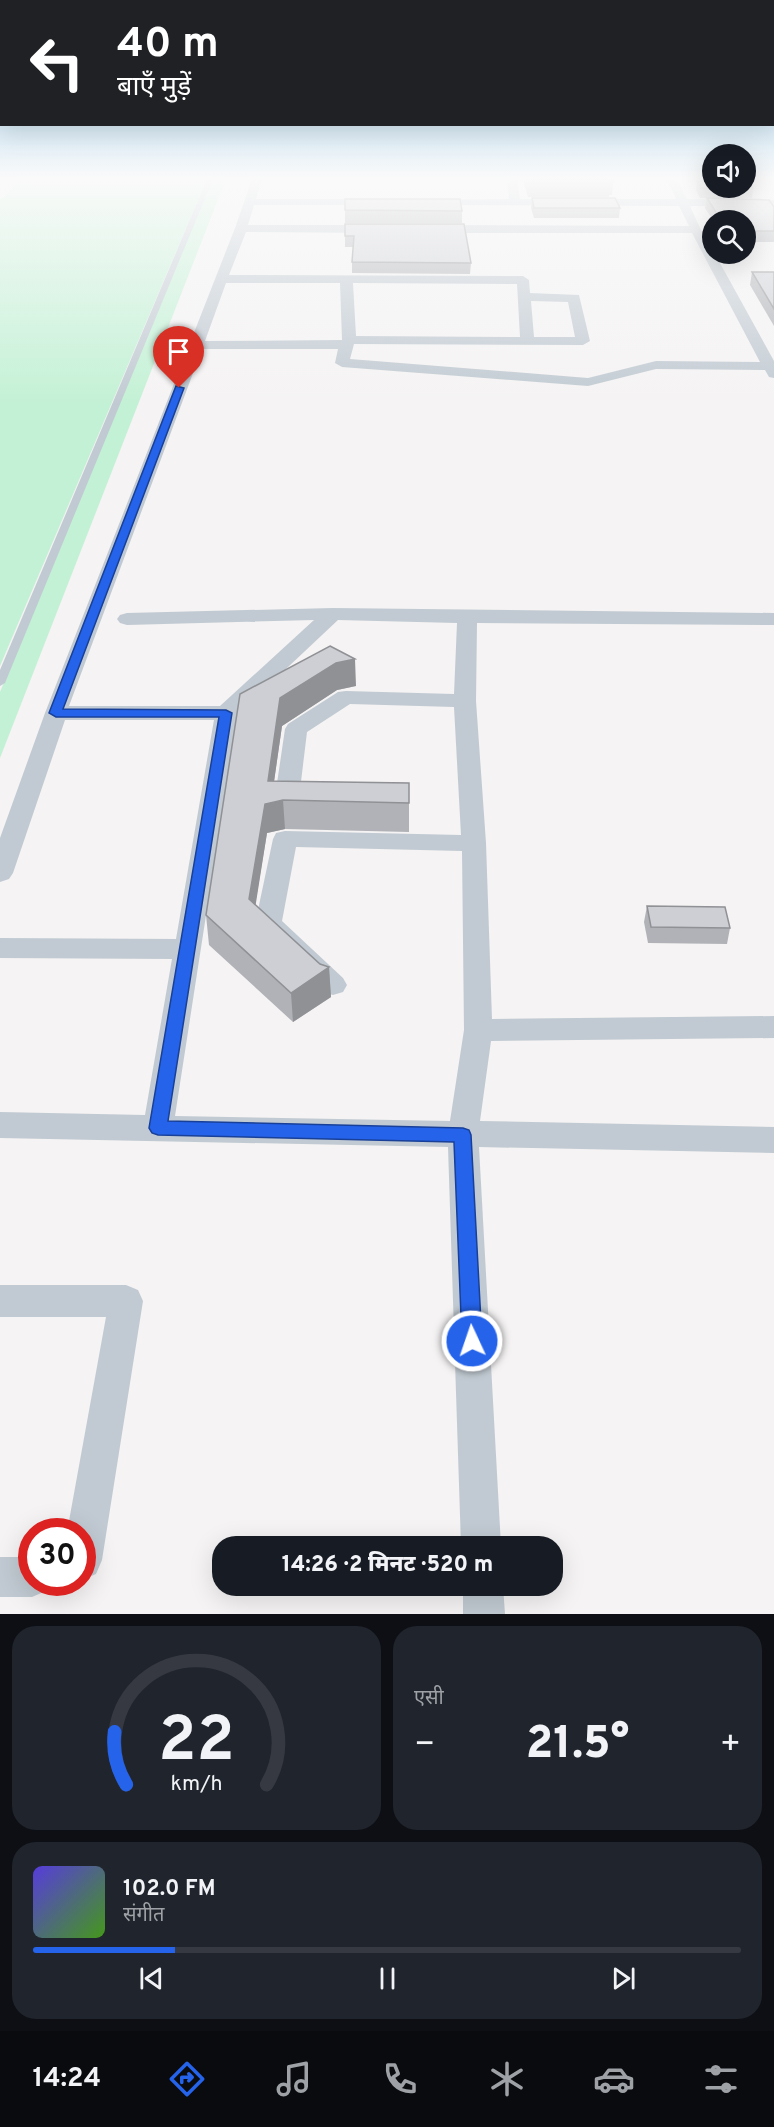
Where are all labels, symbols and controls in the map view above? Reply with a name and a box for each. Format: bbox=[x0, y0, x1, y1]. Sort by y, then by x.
text: 40 m bbox=[117, 19, 219, 72]
icon: left bbox=[18, 24, 96, 102]
text: बाएँ मुड़ें bbox=[117, 71, 191, 105]
map controls bbox=[702, 144, 756, 264]
button: sound bbox=[702, 144, 756, 198]
button: search bbox=[702, 210, 756, 264]
pin bbox=[153, 326, 204, 388]
icon: arrive bbox=[162, 335, 195, 368]
position arrow bbox=[440, 1309, 504, 1373]
speed limit sign: 30 bbox=[18, 1518, 96, 1596]
text: 14:26 · 2 मिनट · 520 m bbox=[282, 1552, 493, 1579]
text: एसी bbox=[414, 1686, 444, 1712]
text: 22 bbox=[158, 1704, 235, 1783]
text: 21.5° bbox=[526, 1717, 629, 1774]
text: − bbox=[414, 1725, 435, 1767]
text: + bbox=[720, 1725, 741, 1767]
text: km/h bbox=[170, 1771, 223, 1798]
text: 102.0 FM bbox=[123, 1876, 215, 1903]
text: संगीत bbox=[123, 1903, 164, 1929]
icon: previous bbox=[135, 1962, 168, 1995]
icon: pause bbox=[371, 1962, 404, 1995]
icon: next bbox=[607, 1962, 640, 1995]
icon: directions bbox=[166, 2058, 208, 2100]
icon: music bbox=[273, 2058, 315, 2100]
icon: phone bbox=[379, 2058, 421, 2100]
icon: climate bbox=[486, 2058, 528, 2100]
icon: car bbox=[593, 2058, 635, 2100]
icon: filters bbox=[700, 2058, 742, 2100]
text: 14:24 bbox=[32, 2062, 101, 2096]

